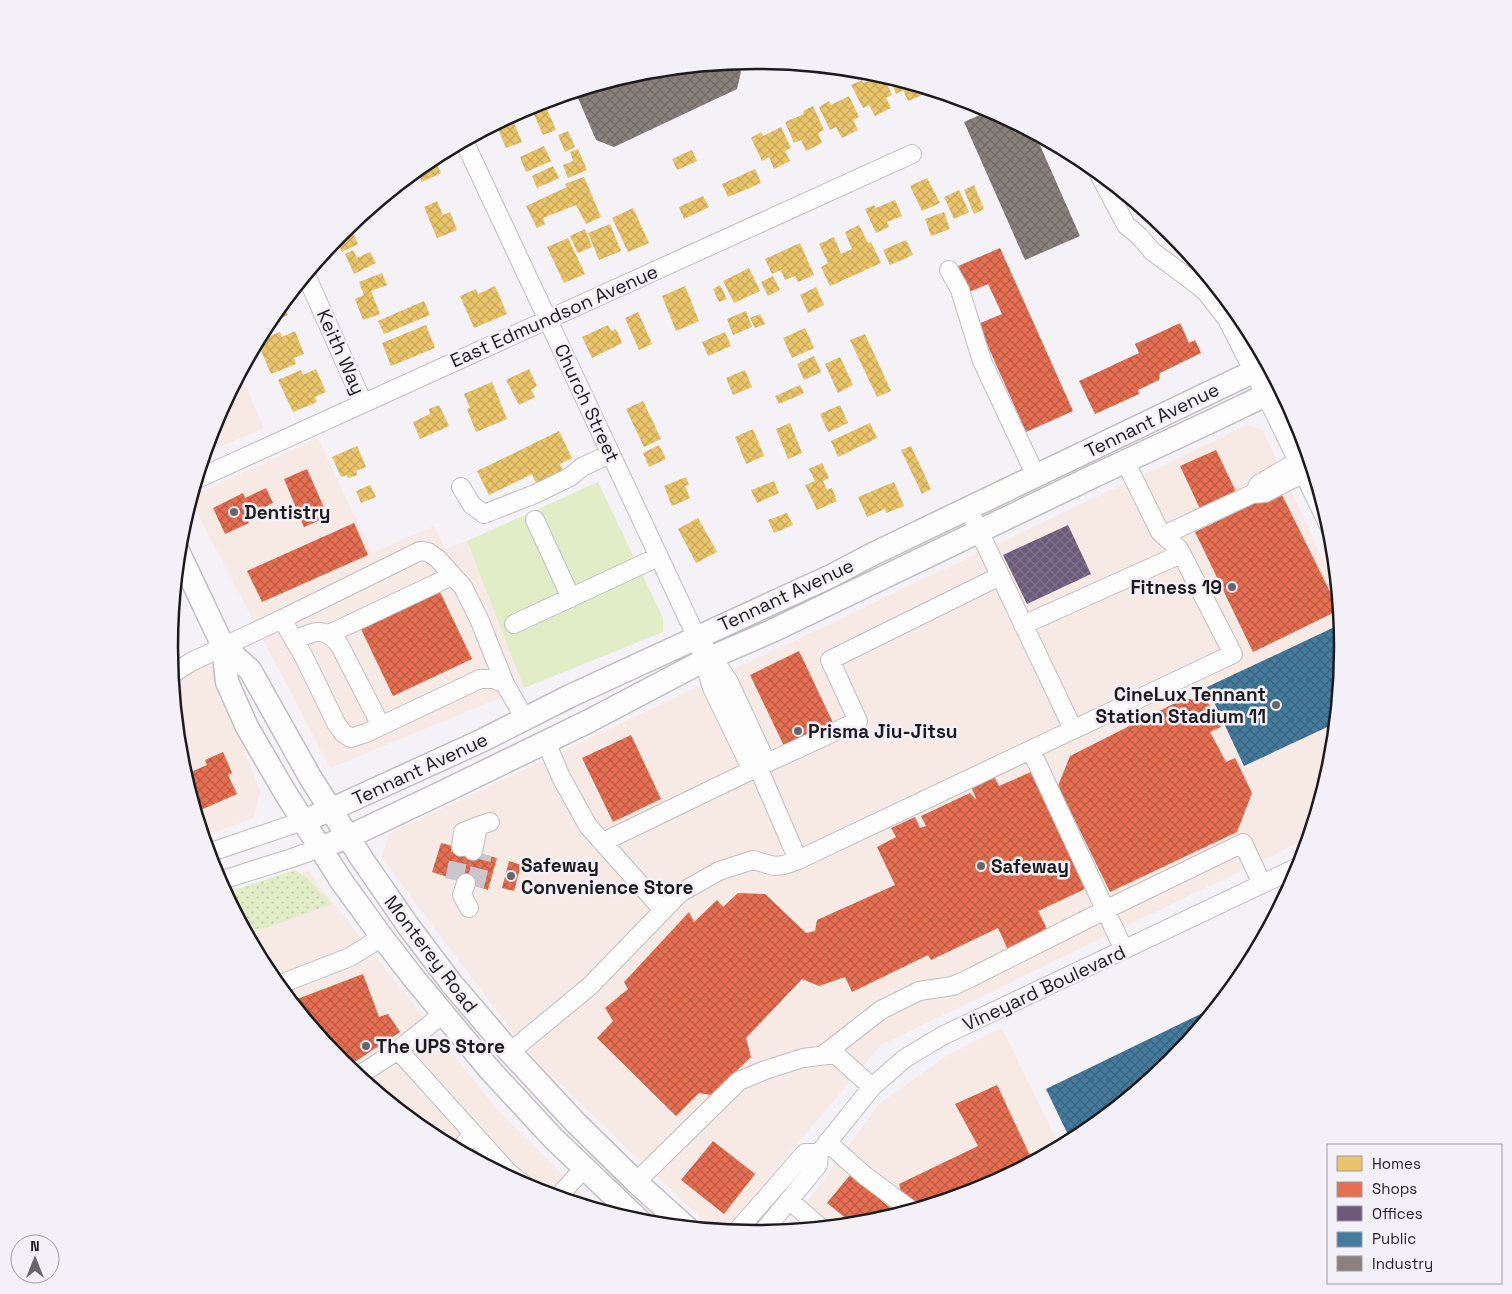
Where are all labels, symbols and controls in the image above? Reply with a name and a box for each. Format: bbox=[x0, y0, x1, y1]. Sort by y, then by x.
street label: East Edmundson Avenue bbox=[446, 259, 662, 373]
street label: Keith Way bbox=[311, 305, 371, 399]
street label: Church Street bbox=[549, 340, 625, 466]
street label: Tennant Avenue bbox=[1081, 377, 1223, 463]
place label: Dentistry bbox=[244, 500, 330, 525]
marker: Dentistry bbox=[228, 506, 240, 518]
street label: Tennant Avenue bbox=[714, 553, 858, 637]
place label: Fitness 19 bbox=[1130, 575, 1222, 600]
marker: Fitness 19 bbox=[1226, 581, 1238, 593]
place label: CineLux Tennant Station Stadium 11 bbox=[1096, 682, 1266, 729]
marker: CineLux Tennant Station Stadium 11 bbox=[1270, 699, 1282, 711]
place label: Prisma Jiu-Jitsu bbox=[808, 719, 958, 744]
marker: Prisma Jiu-Jitsu bbox=[792, 725, 804, 737]
street label: Tennant Avenue bbox=[348, 727, 492, 811]
place label: Safeway Convenience Store bbox=[521, 853, 693, 900]
place label: Safeway bbox=[991, 854, 1069, 879]
marker: Safeway bbox=[975, 860, 987, 872]
marker: Safeway Convenience Store bbox=[505, 870, 517, 882]
street label: Monterey Road bbox=[379, 890, 483, 1018]
street label: Vineyard Boulevard bbox=[958, 939, 1130, 1037]
place label: The UPS Store bbox=[376, 1034, 505, 1059]
marker: The UPS Store bbox=[360, 1040, 372, 1052]
legend bbox=[1327, 1144, 1502, 1284]
text: Homes bbox=[1372, 1154, 1421, 1173]
text: Shops bbox=[1372, 1179, 1417, 1198]
text: Offices bbox=[1372, 1204, 1423, 1223]
text: Public bbox=[1372, 1229, 1416, 1248]
north arrow bbox=[10, 1234, 60, 1284]
text: N bbox=[30, 1237, 40, 1255]
text: Industry bbox=[1372, 1254, 1433, 1273]

